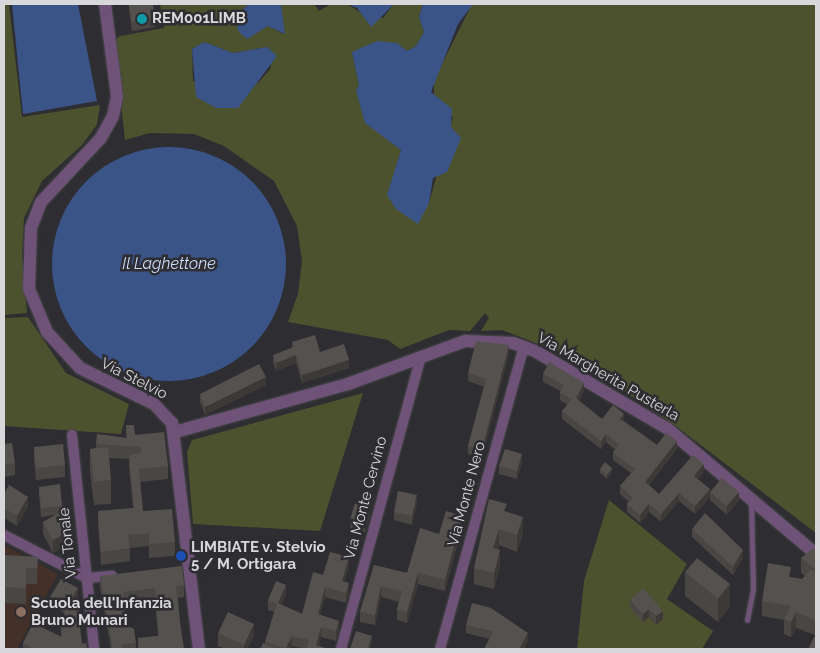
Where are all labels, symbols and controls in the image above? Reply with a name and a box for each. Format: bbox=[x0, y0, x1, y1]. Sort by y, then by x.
place label: REM001LIMB bbox=[152, 10, 246, 28]
marker: REM001LIMB bbox=[136, 13, 148, 25]
water label: Il Laghettone bbox=[122, 254, 216, 274]
street label: Via Margherita Pusterla bbox=[534, 329, 682, 425]
street label: Via Stelvio bbox=[98, 355, 170, 403]
street label: Via Monte Cervino bbox=[341, 434, 391, 562]
street label: Via Monte Nero bbox=[444, 440, 490, 548]
street label: Via Tonale bbox=[55, 506, 81, 580]
place label: LIMBIATE v. Stelvio 5 / M. Ortigara bbox=[191, 538, 326, 573]
marker: LIMBIATE v. Stelvio 5 / M. Ortigara bbox=[175, 550, 187, 562]
place label: Scuola dell'Infanzia Bruno Munari bbox=[31, 594, 172, 629]
marker: Scuola dell'Infanzia Bruno Munari bbox=[15, 606, 27, 618]

